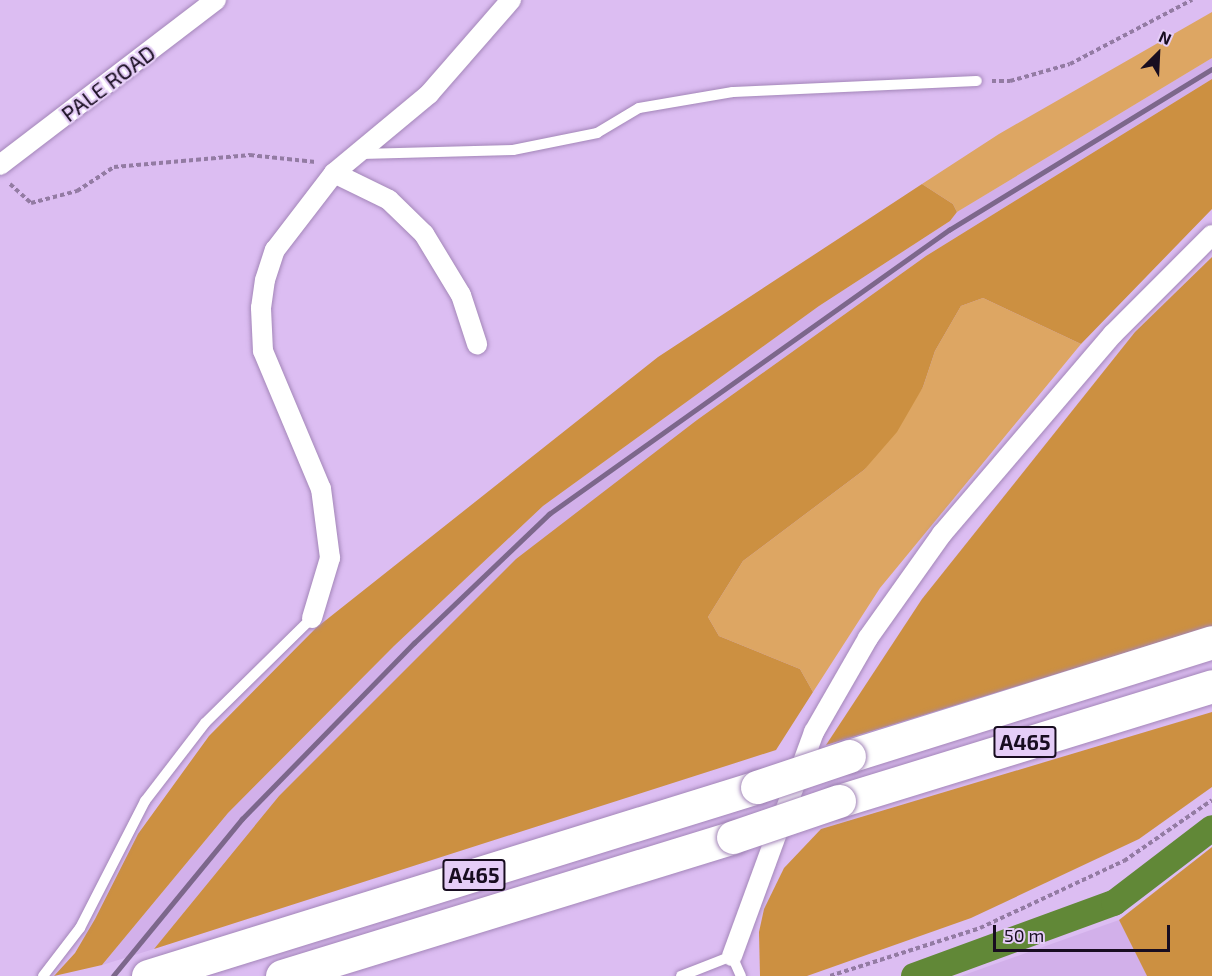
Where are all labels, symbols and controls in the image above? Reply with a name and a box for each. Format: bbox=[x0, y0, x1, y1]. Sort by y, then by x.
north arrow bbox=[1128, 24, 1188, 84]
text: N bbox=[1156, 26, 1175, 48]
street label: PALE ROAD bbox=[56, 39, 160, 127]
road number: A465 bbox=[992, 724, 1058, 760]
road number: A465 bbox=[441, 857, 507, 893]
scale bar bbox=[996, 913, 1173, 951]
text: 50 m bbox=[1004, 924, 1044, 946]

